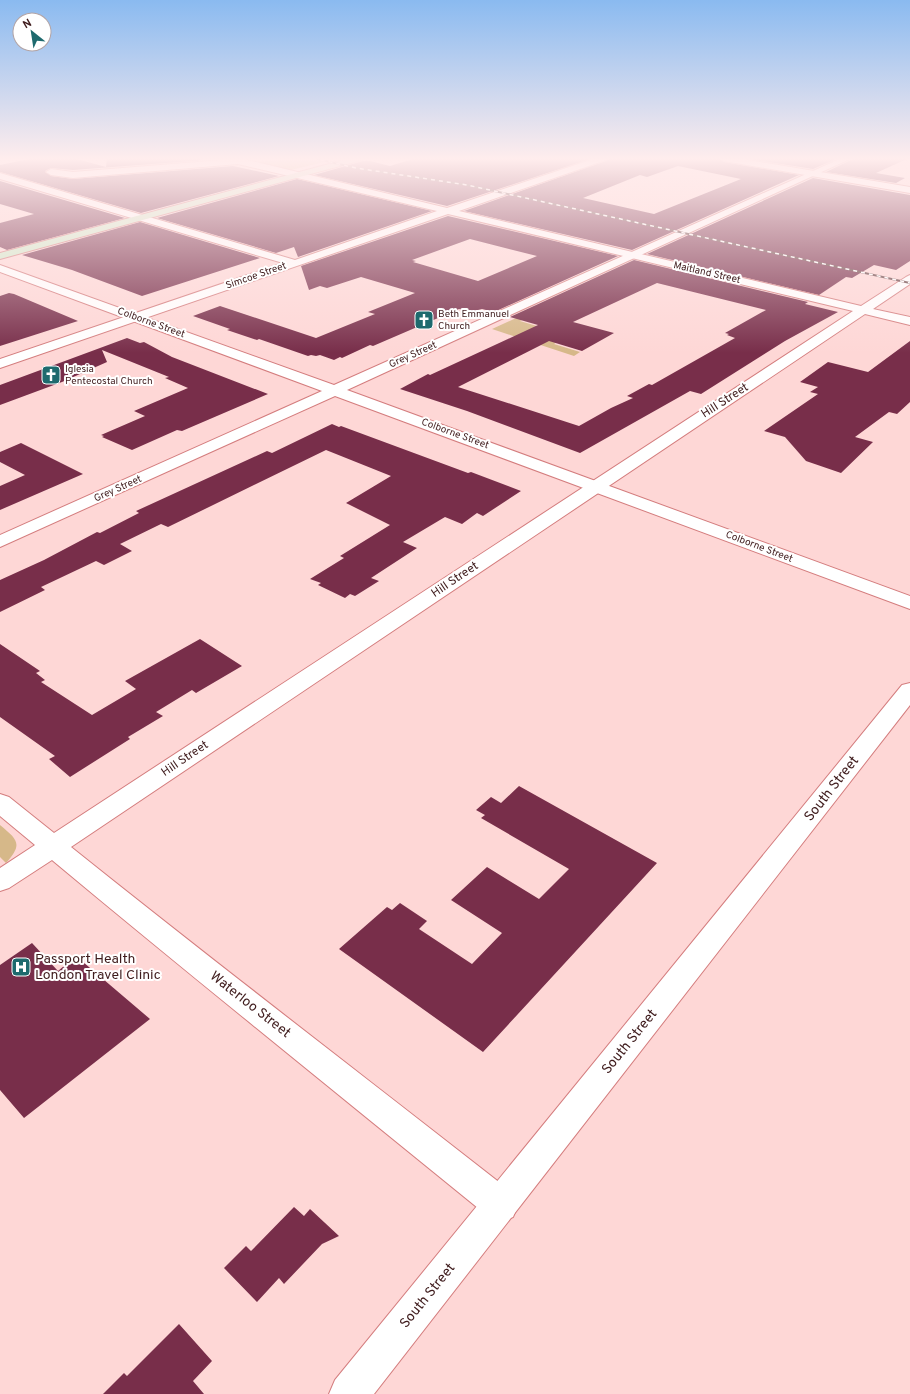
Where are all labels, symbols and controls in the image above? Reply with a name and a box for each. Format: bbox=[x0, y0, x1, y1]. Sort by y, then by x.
north arrow bbox=[12, 12, 52, 52]
text: N bbox=[21, 16, 34, 32]
street label: Simcoe Street bbox=[224, 259, 288, 292]
street label: Maitland Street bbox=[672, 259, 742, 287]
street label: Colborne Street bbox=[115, 305, 187, 341]
place label: Beth Emmanuel Church bbox=[438, 308, 509, 333]
church icon: Beth Emmanuel Church bbox=[413, 309, 435, 331]
street label: Grey Street bbox=[387, 339, 439, 371]
place label: Iglesia Pentecostal Church bbox=[65, 363, 153, 388]
church icon: Iglesia Pentecostal Church bbox=[40, 364, 62, 386]
street label: Hill Street bbox=[698, 380, 752, 422]
street label: Colborne Street bbox=[419, 416, 491, 452]
street label: Grey Street bbox=[92, 473, 144, 505]
street label: Colborne Street bbox=[724, 528, 795, 566]
street label: Hill Street bbox=[428, 558, 482, 602]
street label: Hill Street bbox=[158, 737, 212, 781]
street label: South Street bbox=[801, 753, 863, 825]
place label: Passport Health London Travel Clinic bbox=[35, 951, 161, 984]
hospital icon: Passport Health London Travel Clinic bbox=[10, 956, 32, 978]
street label: Waterloo Street bbox=[206, 968, 294, 1042]
street label: South Street bbox=[599, 1006, 661, 1078]
street label: South Street bbox=[397, 1260, 459, 1332]

